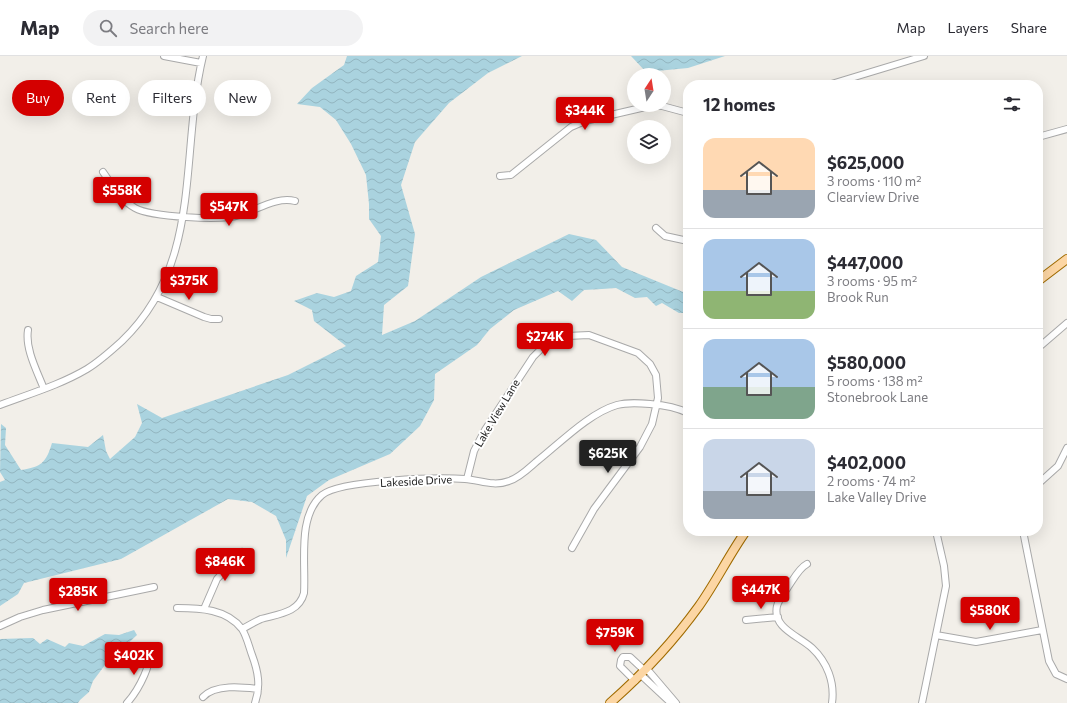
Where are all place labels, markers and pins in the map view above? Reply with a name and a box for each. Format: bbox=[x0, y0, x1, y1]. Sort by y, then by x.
pin: $344K bbox=[557, 97, 613, 131]
pin: $558K bbox=[94, 177, 150, 211]
pin: $547K bbox=[201, 193, 257, 227]
pin: $375K bbox=[161, 267, 217, 301]
pin: $274K bbox=[517, 323, 573, 357]
pin: $625K bbox=[580, 440, 636, 474]
pin: $846K bbox=[197, 548, 253, 582]
pin: $447K bbox=[733, 576, 789, 610]
pin: $285K bbox=[50, 578, 106, 612]
pin: $580K bbox=[962, 597, 1018, 631]
pin: $759K bbox=[587, 619, 643, 653]
pin: $402K bbox=[106, 642, 162, 676]

